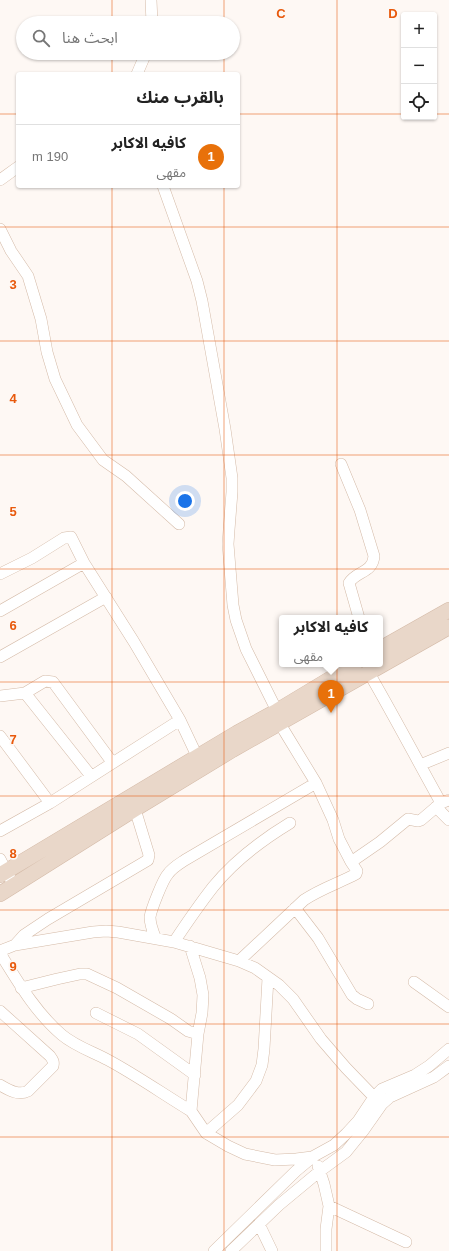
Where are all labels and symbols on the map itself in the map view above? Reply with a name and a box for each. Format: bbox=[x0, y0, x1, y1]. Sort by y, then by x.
text: C bbox=[276, 6, 286, 21]
text: D bbox=[388, 6, 398, 21]
text: 3 bbox=[9, 277, 17, 292]
text: 4 bbox=[9, 391, 17, 406]
your location bbox=[175, 491, 195, 511]
text: 5 bbox=[9, 504, 17, 519]
text: 6 bbox=[9, 618, 17, 633]
pin: 1 bbox=[318, 680, 344, 713]
text: 7 bbox=[9, 732, 17, 747]
text: 8 bbox=[9, 846, 17, 861]
text: 9 bbox=[9, 959, 17, 974]

